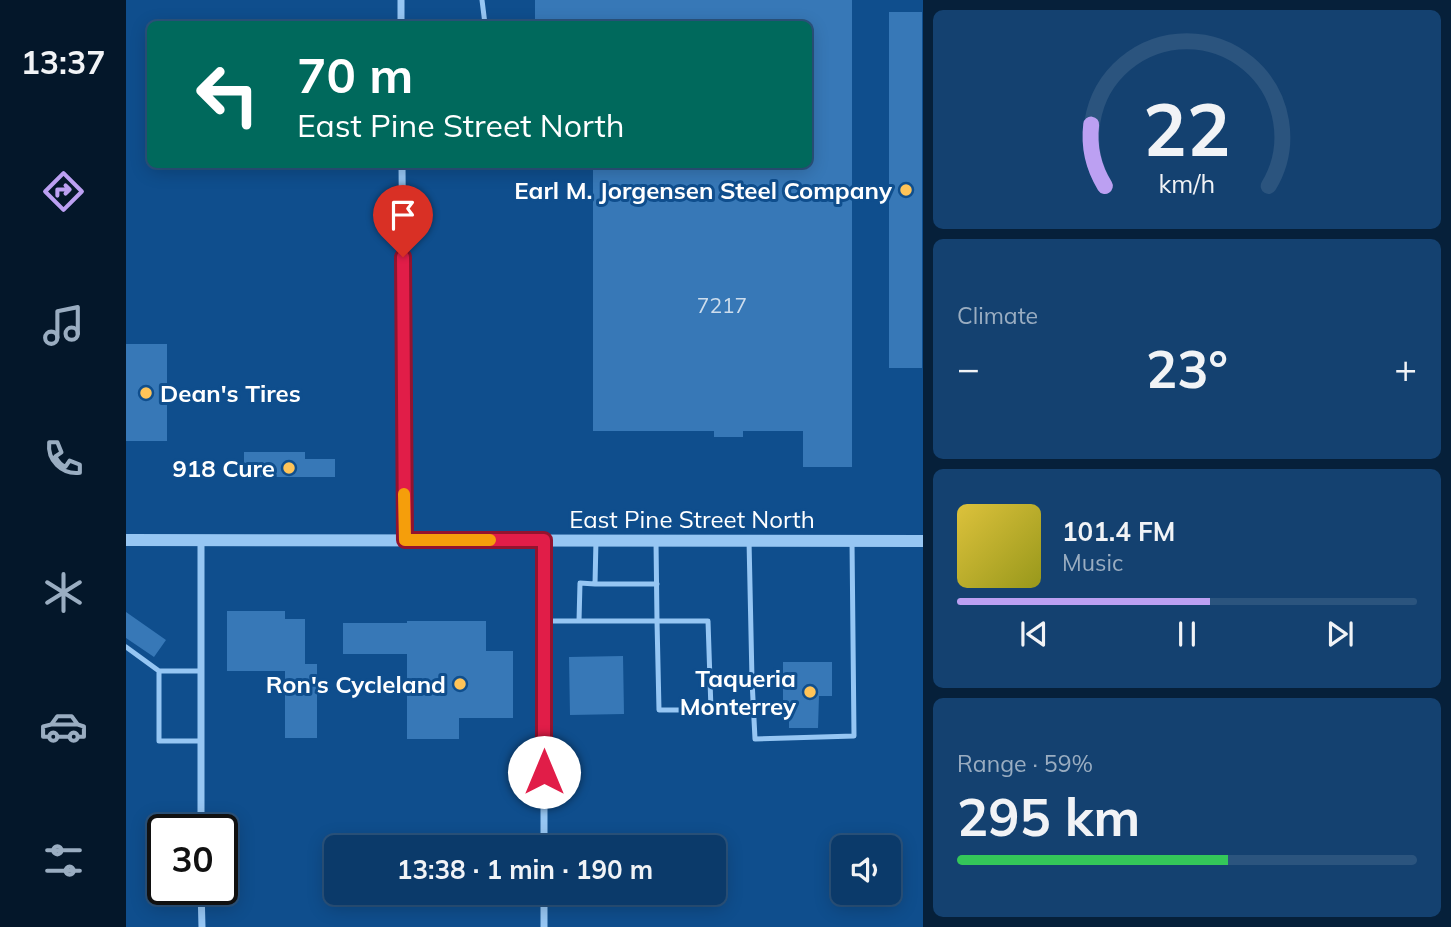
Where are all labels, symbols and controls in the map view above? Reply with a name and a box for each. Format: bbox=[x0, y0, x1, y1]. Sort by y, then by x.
text: 13:37 bbox=[21, 42, 105, 82]
text: 70 m bbox=[297, 44, 413, 105]
icon: left bbox=[182, 49, 273, 140]
text: 22 bbox=[1143, 83, 1231, 174]
text: East Pine Street North bbox=[297, 105, 624, 145]
icon: directions bbox=[39, 167, 88, 216]
text: km/h bbox=[1159, 167, 1215, 198]
place label: Earl M. Jorgensen Steel Company bbox=[514, 175, 893, 205]
marker: Earl M. Jorgensen Steel Company bbox=[898, 182, 914, 198]
pin bbox=[373, 185, 433, 257]
icon: arrive bbox=[384, 196, 422, 234]
house number: 7217 bbox=[697, 292, 747, 318]
icon: music bbox=[39, 301, 88, 350]
text: Climate bbox=[957, 301, 1038, 330]
text: 23° bbox=[1146, 336, 1228, 401]
text: − bbox=[957, 344, 980, 392]
text: + bbox=[1394, 344, 1417, 392]
place label: Dean's Tires bbox=[160, 378, 301, 408]
marker: Dean's Tires bbox=[138, 385, 154, 401]
icon: phone bbox=[39, 434, 88, 483]
place label: 918 Cure bbox=[172, 453, 275, 483]
marker: 918 Cure bbox=[281, 460, 297, 476]
street label: East Pine Street North bbox=[569, 504, 815, 534]
text: 101.4 FM bbox=[1062, 515, 1175, 548]
text: Music bbox=[1062, 548, 1123, 577]
icon: climate bbox=[39, 568, 88, 617]
icon: previous bbox=[1015, 615, 1053, 653]
icon: pause bbox=[1168, 615, 1206, 653]
icon: next bbox=[1321, 615, 1359, 653]
place label: Taqueria Monterrey bbox=[680, 663, 797, 721]
place label: Ron's Cycleland bbox=[266, 669, 446, 699]
marker: Ron's Cycleland bbox=[452, 676, 468, 692]
marker: Taqueria Monterrey bbox=[802, 684, 818, 700]
icon: car bbox=[39, 702, 88, 751]
position arrow bbox=[507, 735, 581, 809]
text: Range · 59% bbox=[957, 749, 1093, 778]
text: 295 km bbox=[957, 784, 1140, 849]
speed limit sign: 30 bbox=[147, 814, 238, 905]
map controls bbox=[831, 835, 901, 905]
button: sound bbox=[831, 835, 901, 905]
icon: filters bbox=[39, 836, 88, 885]
text: 13:38 · 1 min · 190 m bbox=[397, 853, 653, 886]

